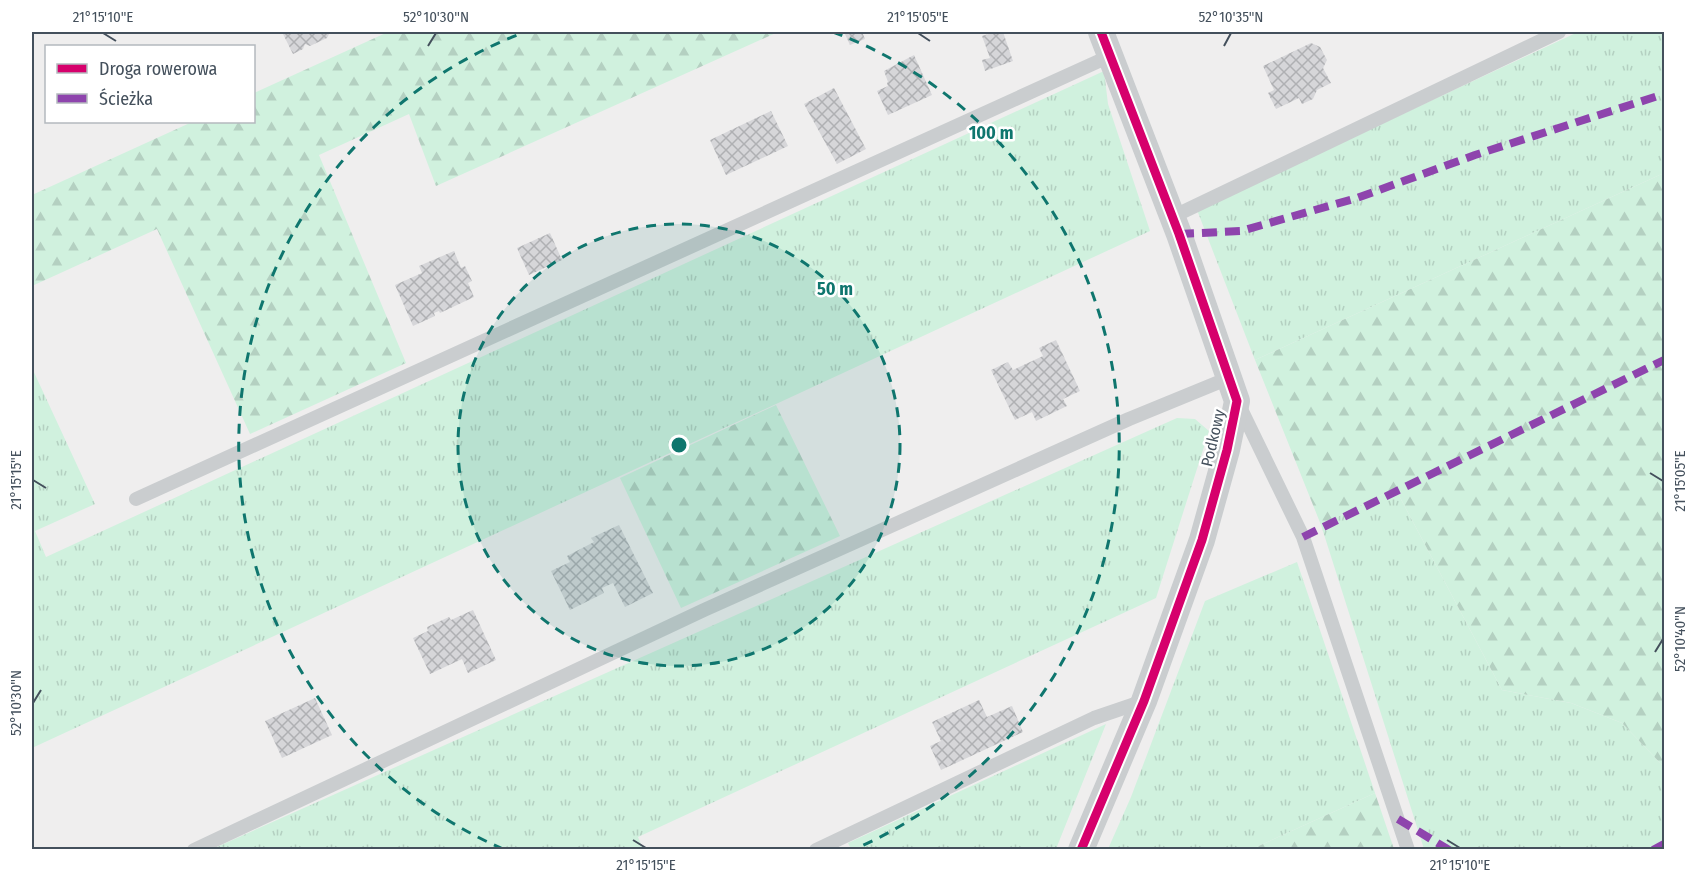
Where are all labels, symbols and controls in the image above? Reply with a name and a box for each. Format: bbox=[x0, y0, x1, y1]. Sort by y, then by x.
text: 21°15'10"E bbox=[73, 8, 133, 26]
text: 52°10'30"N bbox=[403, 8, 469, 26]
text: 21°15'05"E bbox=[887, 8, 949, 26]
text: 52°10'35"N bbox=[1199, 8, 1263, 26]
legend bbox=[45, 45, 255, 123]
text: Droga rowerowa bbox=[99, 58, 218, 80]
text: Ścieżka bbox=[99, 88, 153, 110]
text: 100 m bbox=[969, 122, 1013, 144]
text: 50 m bbox=[817, 278, 853, 300]
street label: Podkowy bbox=[1197, 407, 1229, 469]
centre of rings bbox=[669, 435, 689, 455]
text: 21°15'15"E bbox=[7, 450, 25, 510]
text: 21°15'05"E bbox=[1671, 450, 1689, 512]
text: 52°10'40"N bbox=[1671, 606, 1689, 672]
text: 52°10'30"N bbox=[7, 670, 25, 736]
text: 21°15'15"E bbox=[616, 856, 676, 874]
text: 21°15'10"E bbox=[1430, 856, 1490, 874]

